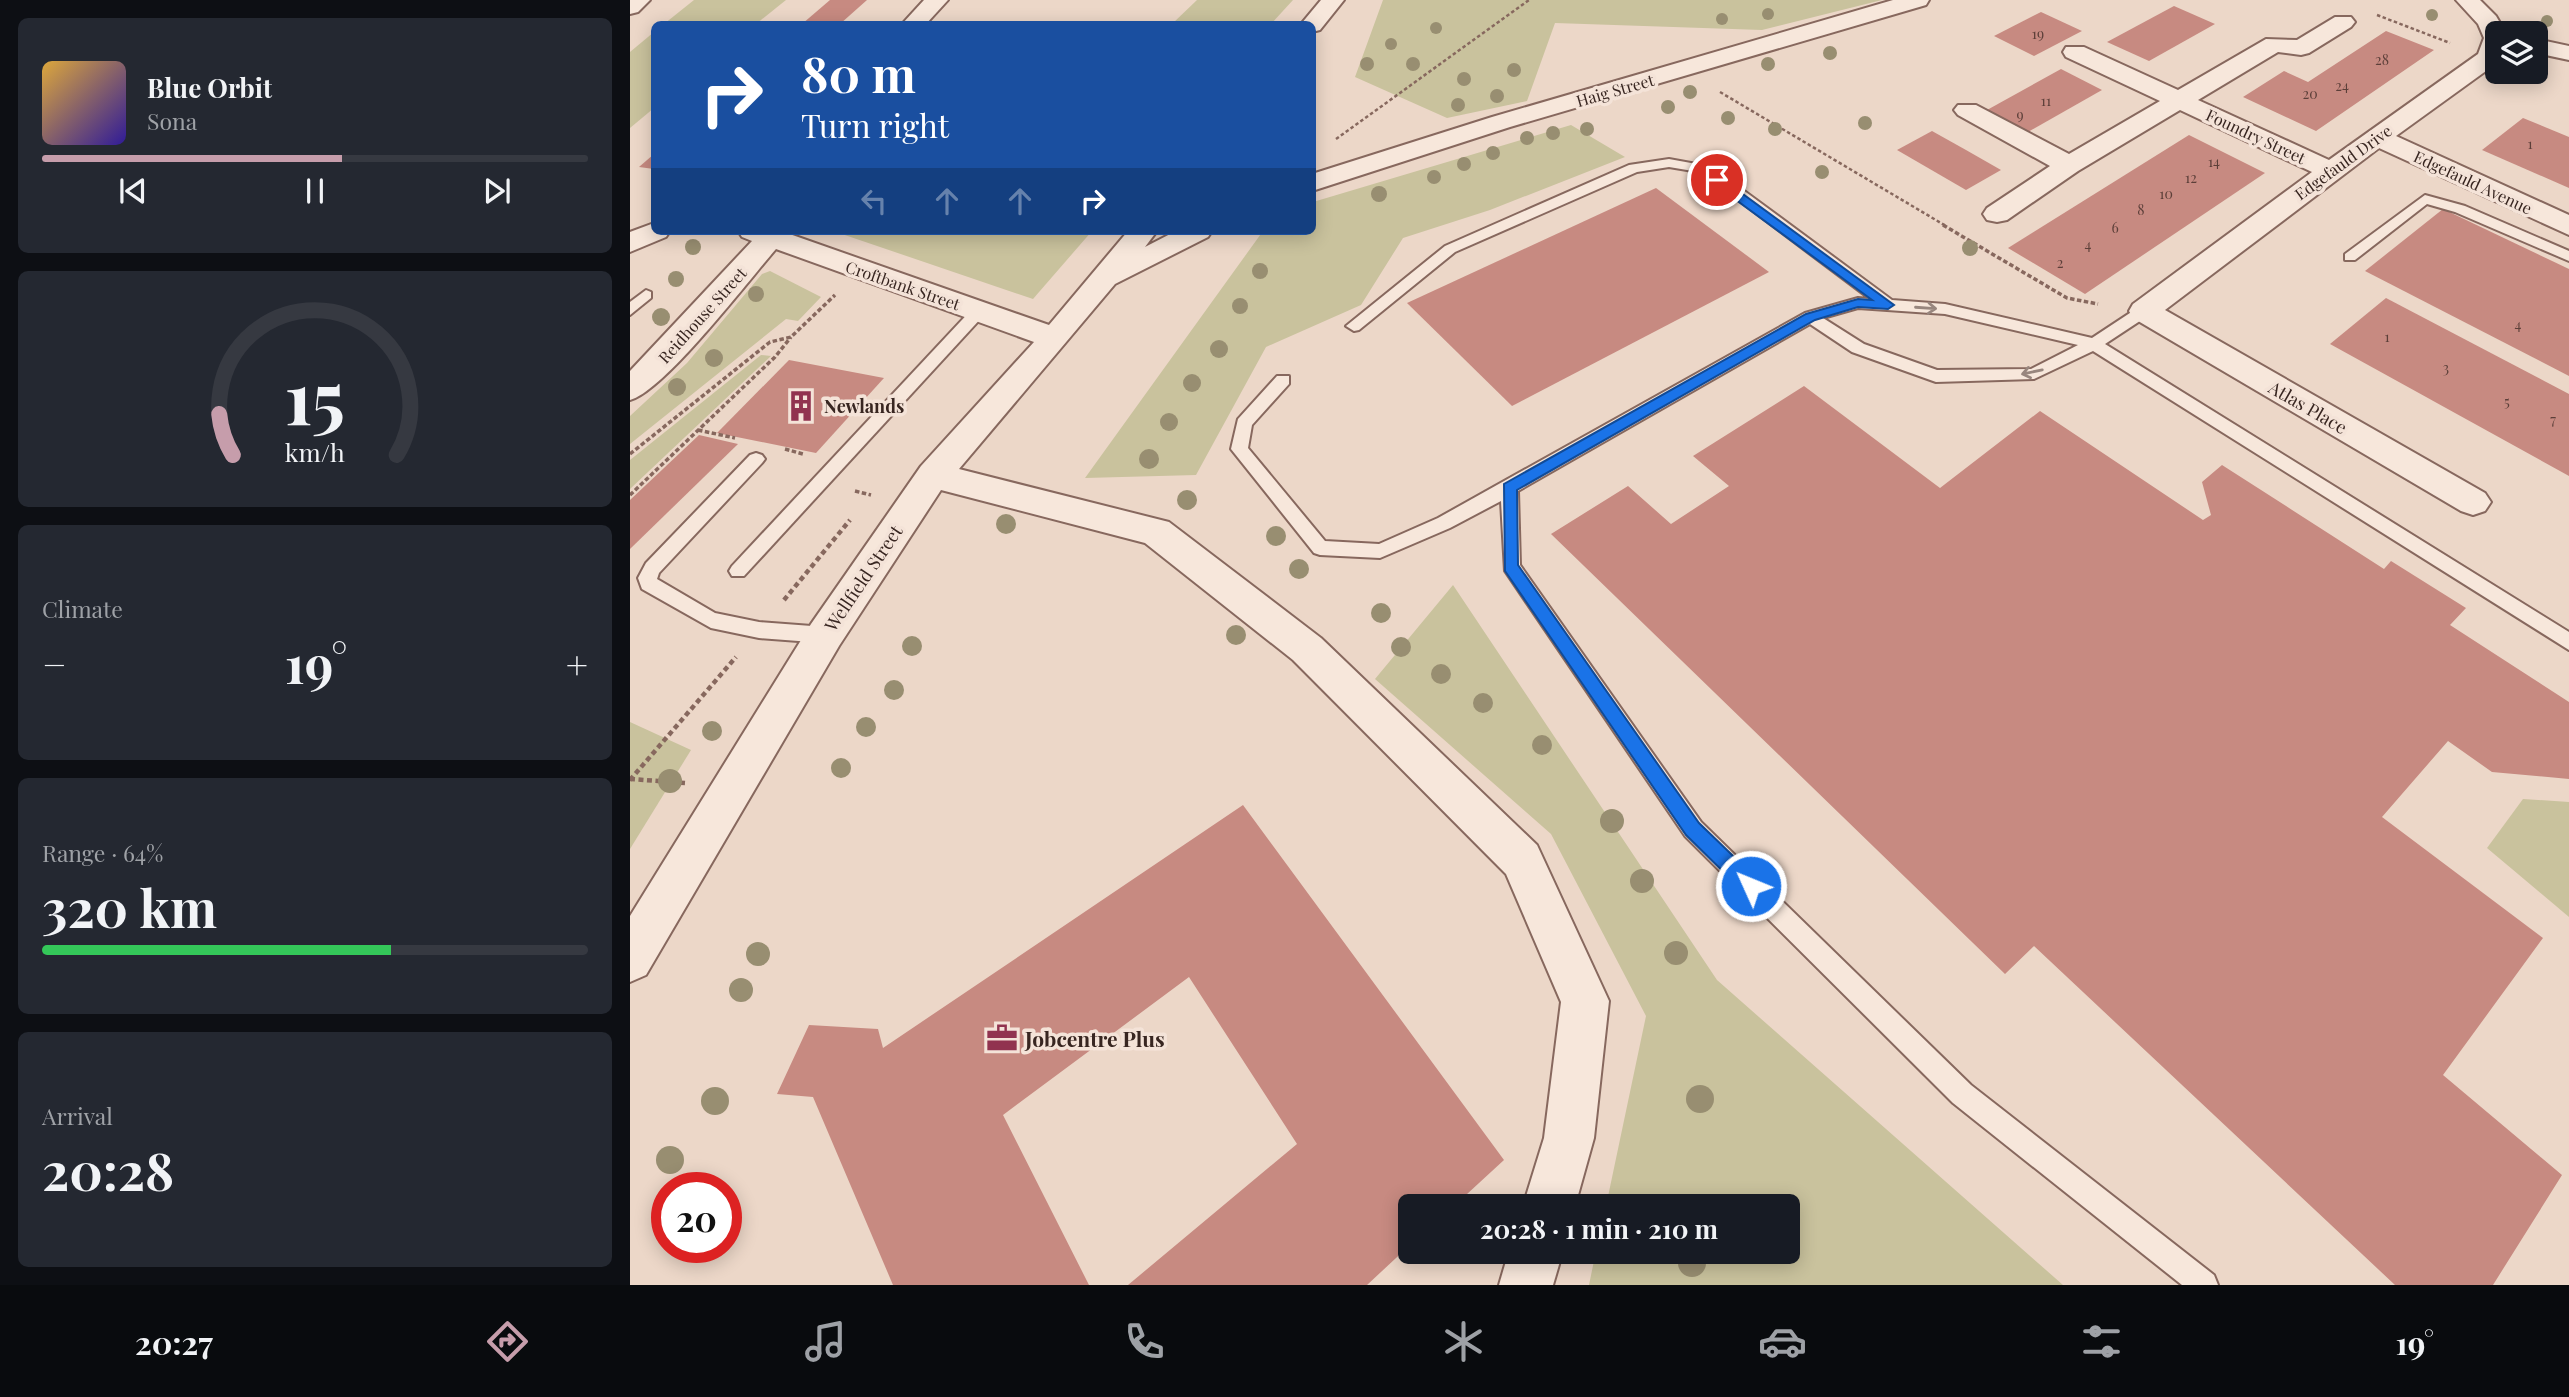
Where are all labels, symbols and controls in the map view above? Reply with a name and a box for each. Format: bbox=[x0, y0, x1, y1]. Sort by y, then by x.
map controls bbox=[2485, 21, 2548, 84]
button: layers bbox=[2485, 21, 2548, 84]
house number: 19 bbox=[2032, 24, 2044, 43]
text: 80 m bbox=[801, 40, 916, 105]
icon: right bbox=[686, 49, 777, 140]
house number: 28 bbox=[2375, 50, 2389, 69]
street label: Haig Street bbox=[1574, 69, 1657, 111]
text: Blue Orbit bbox=[147, 70, 272, 105]
house number: 24 bbox=[2335, 76, 2349, 95]
house number: 20 bbox=[2302, 84, 2318, 103]
house number: 11 bbox=[2041, 91, 2051, 110]
text: Turn right bbox=[801, 103, 949, 146]
street label: Foundry Street bbox=[2203, 104, 2309, 168]
text: Sona bbox=[147, 105, 197, 136]
house number: 9 bbox=[2016, 105, 2024, 124]
street label: Edgefauld Drive bbox=[2290, 120, 2396, 204]
house number: 1 bbox=[2527, 134, 2533, 153]
street label: Edgefauld Avenue bbox=[2411, 145, 2535, 219]
pin bbox=[1687, 150, 1747, 210]
house number: 14 bbox=[2208, 152, 2220, 171]
icon: arrive bbox=[1698, 161, 1736, 199]
house number: 12 bbox=[2185, 168, 2197, 187]
icon: previous bbox=[114, 172, 152, 210]
icon: pause bbox=[296, 172, 334, 210]
icon: next bbox=[478, 172, 516, 210]
icon: left bbox=[855, 182, 893, 220]
icon: ahead bbox=[928, 182, 966, 220]
icon: ahead bbox=[1001, 182, 1039, 220]
icon: right bbox=[1074, 182, 1112, 220]
house number: 10 bbox=[2159, 184, 2173, 203]
house number: 8 bbox=[2137, 200, 2145, 219]
house number: 6 bbox=[2111, 218, 2119, 237]
house number: 4 bbox=[2085, 235, 2092, 254]
house number: 2 bbox=[2057, 253, 2064, 272]
street label: Croftbank Street bbox=[843, 256, 963, 315]
street label: Reidhouse Street bbox=[653, 262, 751, 367]
one-way arrow bbox=[1914, 302, 1936, 315]
house number: 4 bbox=[2515, 315, 2522, 334]
house number: 1 bbox=[2384, 327, 2390, 346]
text: 15 bbox=[285, 347, 345, 444]
house number: 3 bbox=[2443, 358, 2449, 377]
one-way arrow bbox=[2021, 366, 2044, 380]
street label: Atlas Place bbox=[2264, 374, 2352, 439]
building icon: Newlands bbox=[784, 389, 818, 423]
house number: 5 bbox=[2504, 392, 2510, 411]
place label: Newlands bbox=[824, 394, 904, 418]
house number: 7 bbox=[2550, 410, 2556, 429]
text: km/h bbox=[285, 435, 345, 468]
street label: Wellfield Street bbox=[818, 520, 908, 637]
text: Climate bbox=[42, 593, 123, 624]
text: 19° bbox=[285, 628, 348, 697]
text: − bbox=[42, 638, 67, 689]
text: + bbox=[566, 638, 588, 689]
text: Range · 64% bbox=[42, 837, 163, 868]
position arrow bbox=[1714, 849, 1788, 923]
text: 320 km bbox=[42, 872, 217, 941]
office icon: Jobcentre Plus bbox=[985, 1021, 1019, 1055]
place label: Jobcentre Plus bbox=[1024, 1024, 1165, 1052]
text: Arrival bbox=[42, 1100, 113, 1131]
text: 20:28 bbox=[42, 1135, 174, 1204]
speed limit sign: 20 bbox=[651, 1172, 742, 1263]
text: 20:28 · 1 min · 210 m bbox=[1480, 1211, 1718, 1246]
icon: directions bbox=[483, 1317, 532, 1366]
icon: music bbox=[801, 1317, 850, 1366]
icon: phone bbox=[1120, 1317, 1169, 1366]
icon: climate bbox=[1439, 1317, 1488, 1366]
icon: car bbox=[1758, 1317, 1807, 1366]
icon: filters bbox=[2077, 1317, 2126, 1366]
text: 20:27 bbox=[135, 1320, 213, 1363]
text: 19° bbox=[2395, 1320, 2434, 1363]

